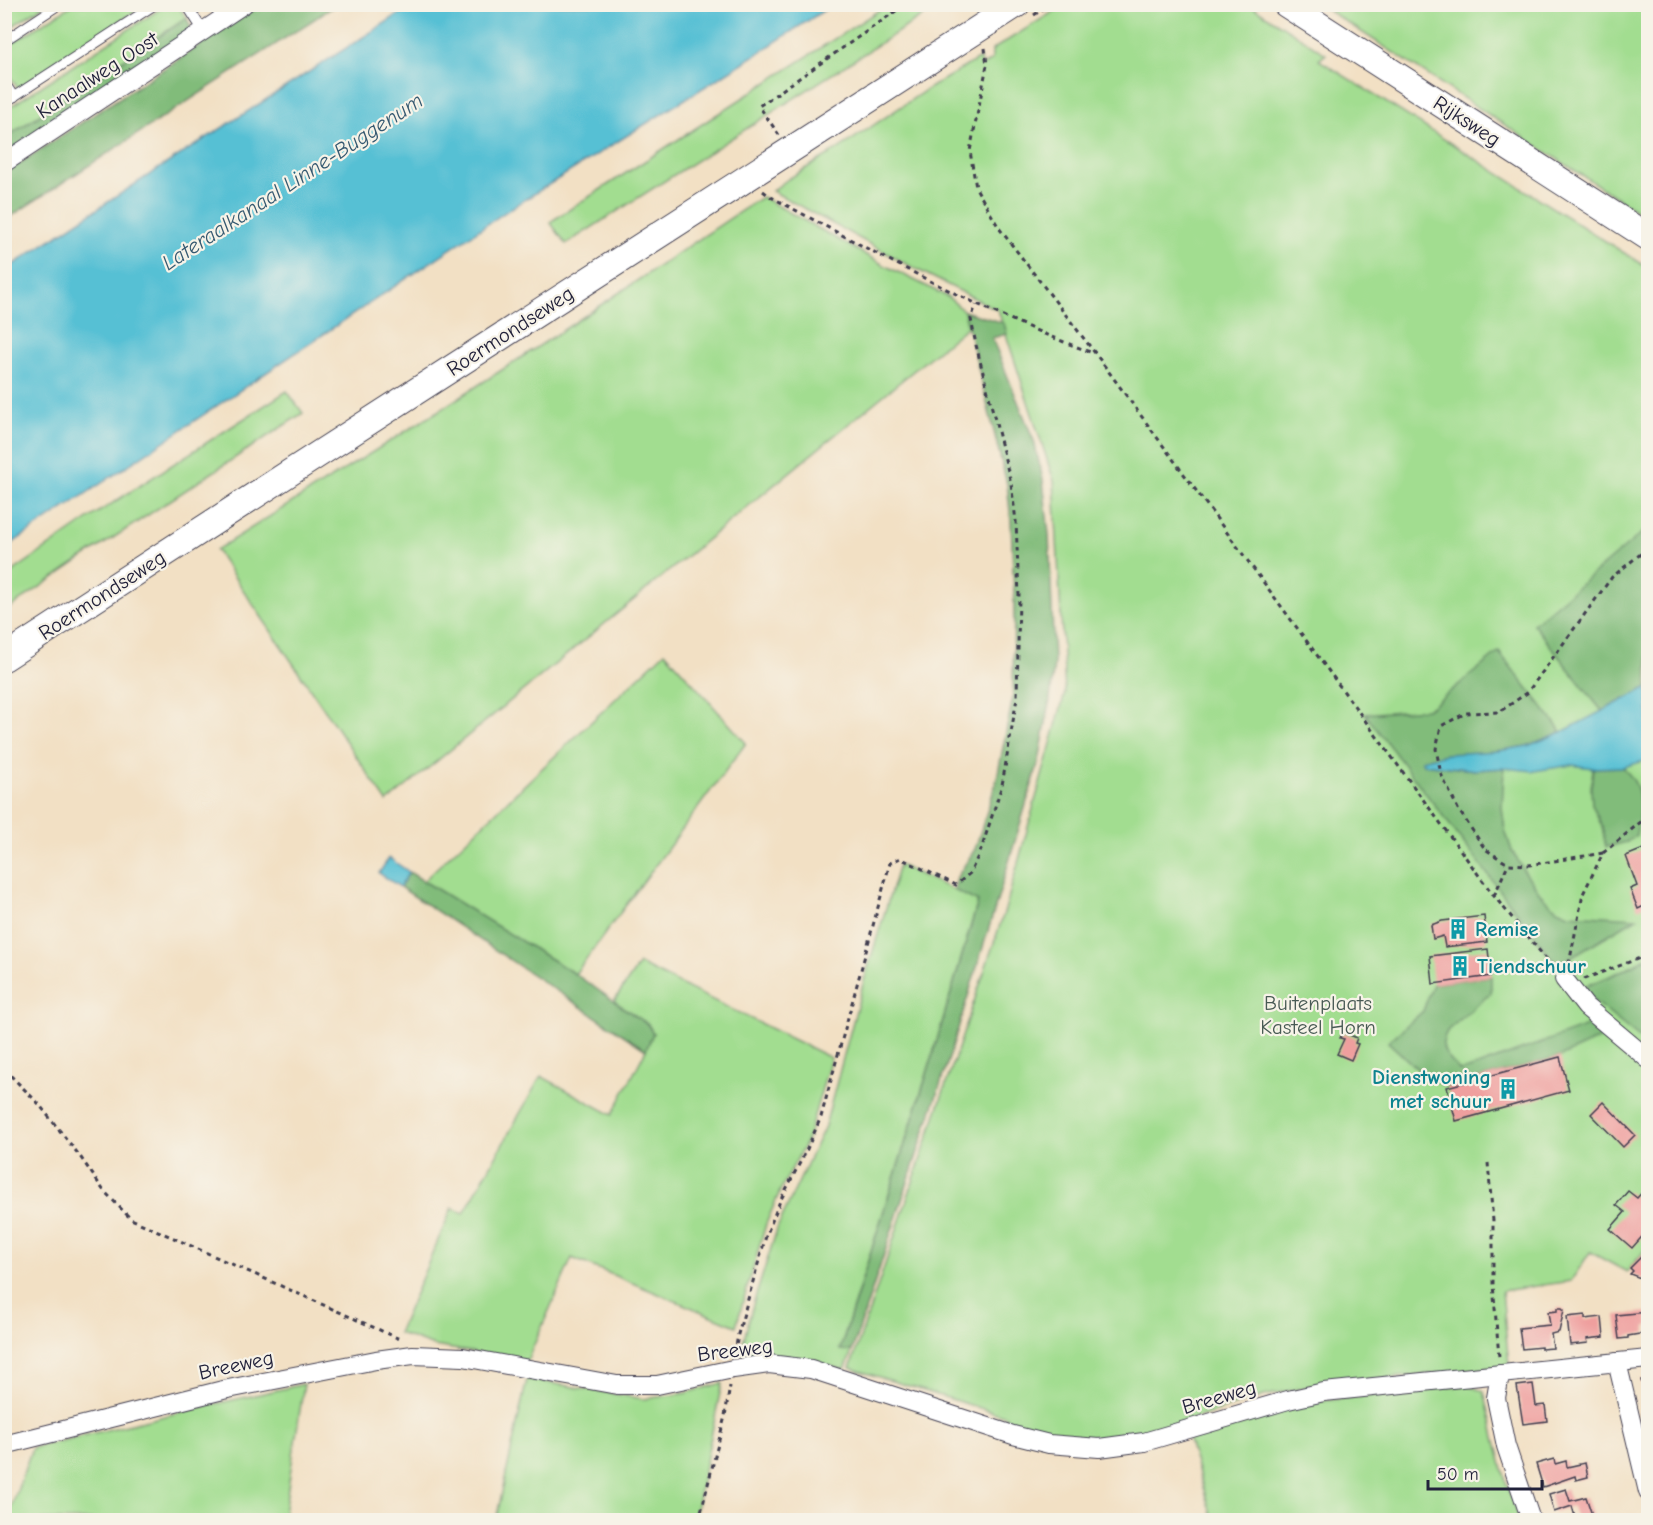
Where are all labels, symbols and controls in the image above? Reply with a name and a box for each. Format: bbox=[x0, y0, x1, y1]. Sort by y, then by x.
street label: Kanaalweg Oost bbox=[32, 26, 163, 123]
water label: Lateraalkanaal Linne-Buggenum bbox=[157, 88, 428, 276]
street label: Rijksweg bbox=[1429, 91, 1505, 151]
street label: Roermondseweg bbox=[442, 281, 578, 381]
street label: Roermondseweg bbox=[34, 545, 170, 645]
building icon: Remise bbox=[1446, 917, 1470, 941]
place label: Remise bbox=[1475, 917, 1539, 941]
building icon: Tiendschuur bbox=[1448, 954, 1472, 978]
place label: Tiendschuur bbox=[1477, 954, 1586, 978]
park label: Buitenplaats Kasteel Horn bbox=[1260, 991, 1376, 1039]
place label: Dienstwoning met schuur bbox=[1372, 1065, 1492, 1113]
building icon: Dienstwoning met schuur bbox=[1496, 1077, 1520, 1101]
street label: Breeweg bbox=[696, 1333, 774, 1367]
street label: Breeweg bbox=[196, 1345, 276, 1385]
street label: Breeweg bbox=[1179, 1375, 1259, 1419]
scale bar bbox=[1428, 1453, 1542, 1491]
text: 50 m bbox=[1437, 1464, 1479, 1485]

